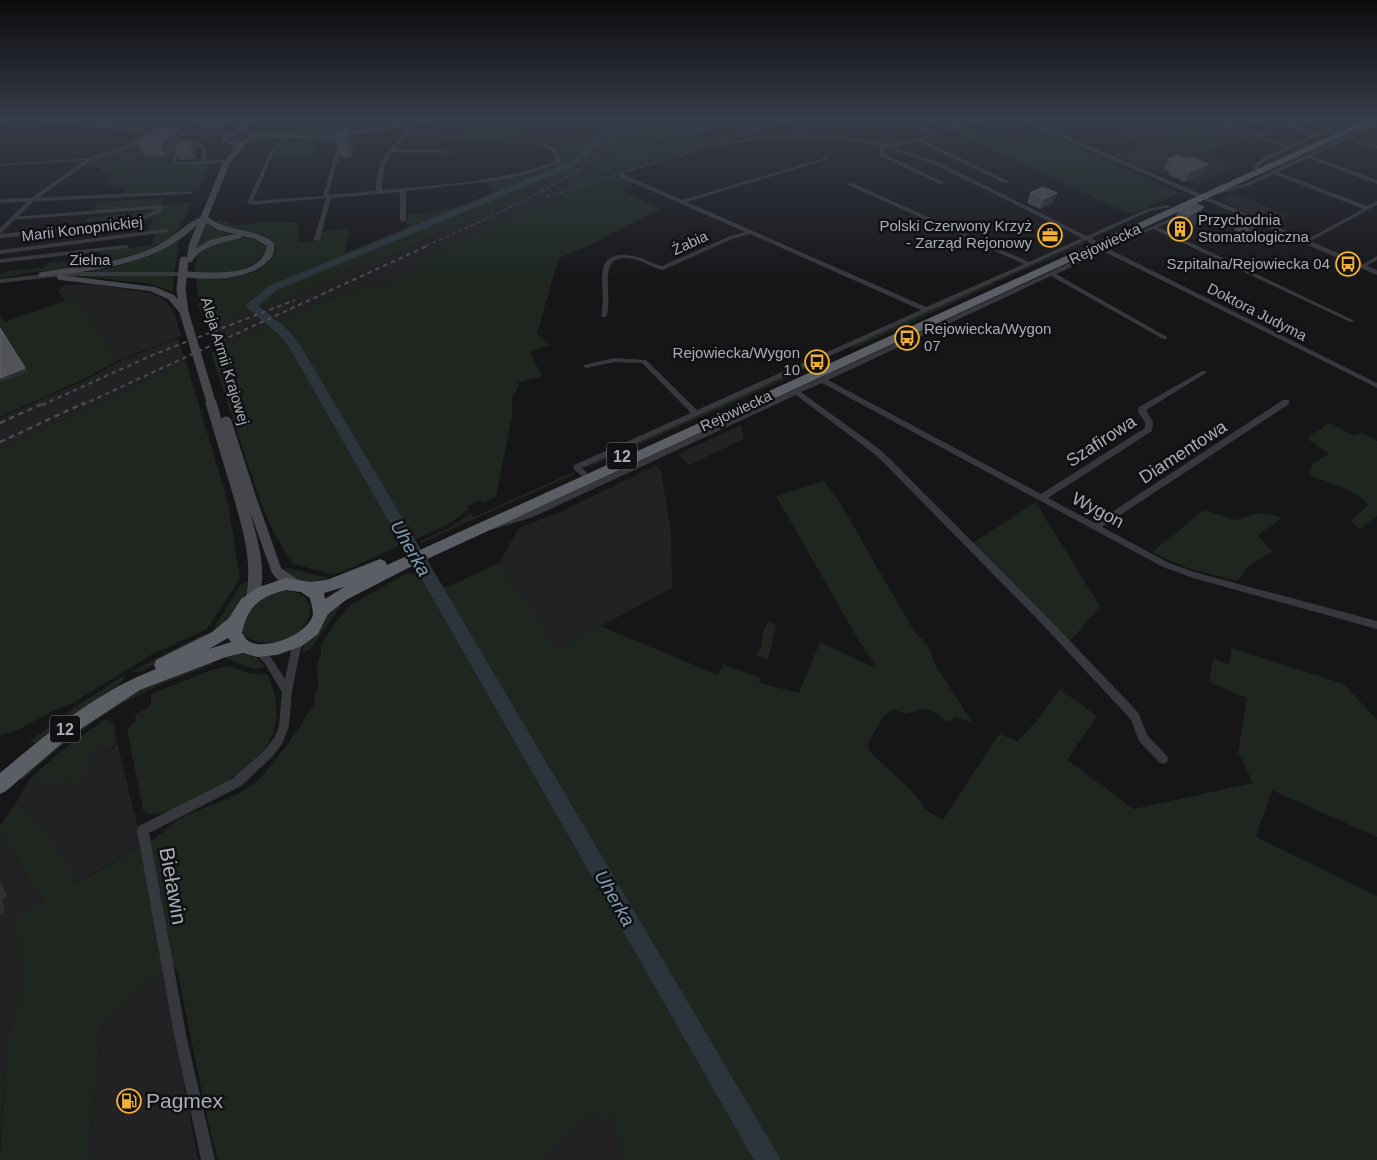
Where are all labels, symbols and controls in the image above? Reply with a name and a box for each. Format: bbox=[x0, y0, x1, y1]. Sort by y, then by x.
place label: Przychodnia Stomatologiczna bbox=[1198, 211, 1310, 245]
street label: Marii Konopnickiej bbox=[20, 213, 143, 244]
building icon: Przychodnia Stomatologiczna bbox=[1167, 216, 1193, 242]
place label: Polski Czerwony Krzyż - Zarząd Rejonowy bbox=[879, 217, 1032, 251]
street label: Rejowiecka bbox=[1066, 219, 1144, 267]
office icon: Polski Czerwony Krzyż - Zarząd Rejonowy bbox=[1037, 222, 1063, 248]
street label: Żabia bbox=[669, 227, 711, 258]
street label: Zielna bbox=[70, 251, 111, 268]
bus stop icon: Szpitalna/Rejowiecka 04 bbox=[1335, 251, 1361, 277]
place label: Szpitalna/Rejowiecka 04 bbox=[1167, 255, 1330, 272]
street label: Doktora Judyma bbox=[1205, 279, 1310, 344]
street label: Aleja Armii Krajowej bbox=[198, 295, 253, 427]
place label: Rejowiecka/Wygon 07 bbox=[924, 320, 1051, 354]
bus stop icon: Rejowiecka/Wygon 07 bbox=[894, 325, 920, 351]
place label: Rejowiecka/Wygon 10 bbox=[673, 344, 800, 378]
bus stop icon: Rejowiecka/Wygon 10 bbox=[804, 349, 830, 375]
street label: Rejowiecka bbox=[697, 386, 775, 434]
street label: Szafirowa bbox=[1062, 411, 1140, 471]
street label: Diamentowa bbox=[1136, 416, 1231, 488]
road number: 12 bbox=[607, 442, 637, 470]
street label: Wygon bbox=[1069, 488, 1127, 532]
water label: Uherka bbox=[386, 516, 435, 580]
road number: 12 bbox=[50, 716, 80, 742]
street label: Bieławin bbox=[155, 845, 192, 926]
water label: Uherka bbox=[590, 866, 639, 930]
fuel station icon: Pagmex bbox=[116, 1088, 142, 1114]
place label: Pagmex bbox=[146, 1089, 224, 1112]

